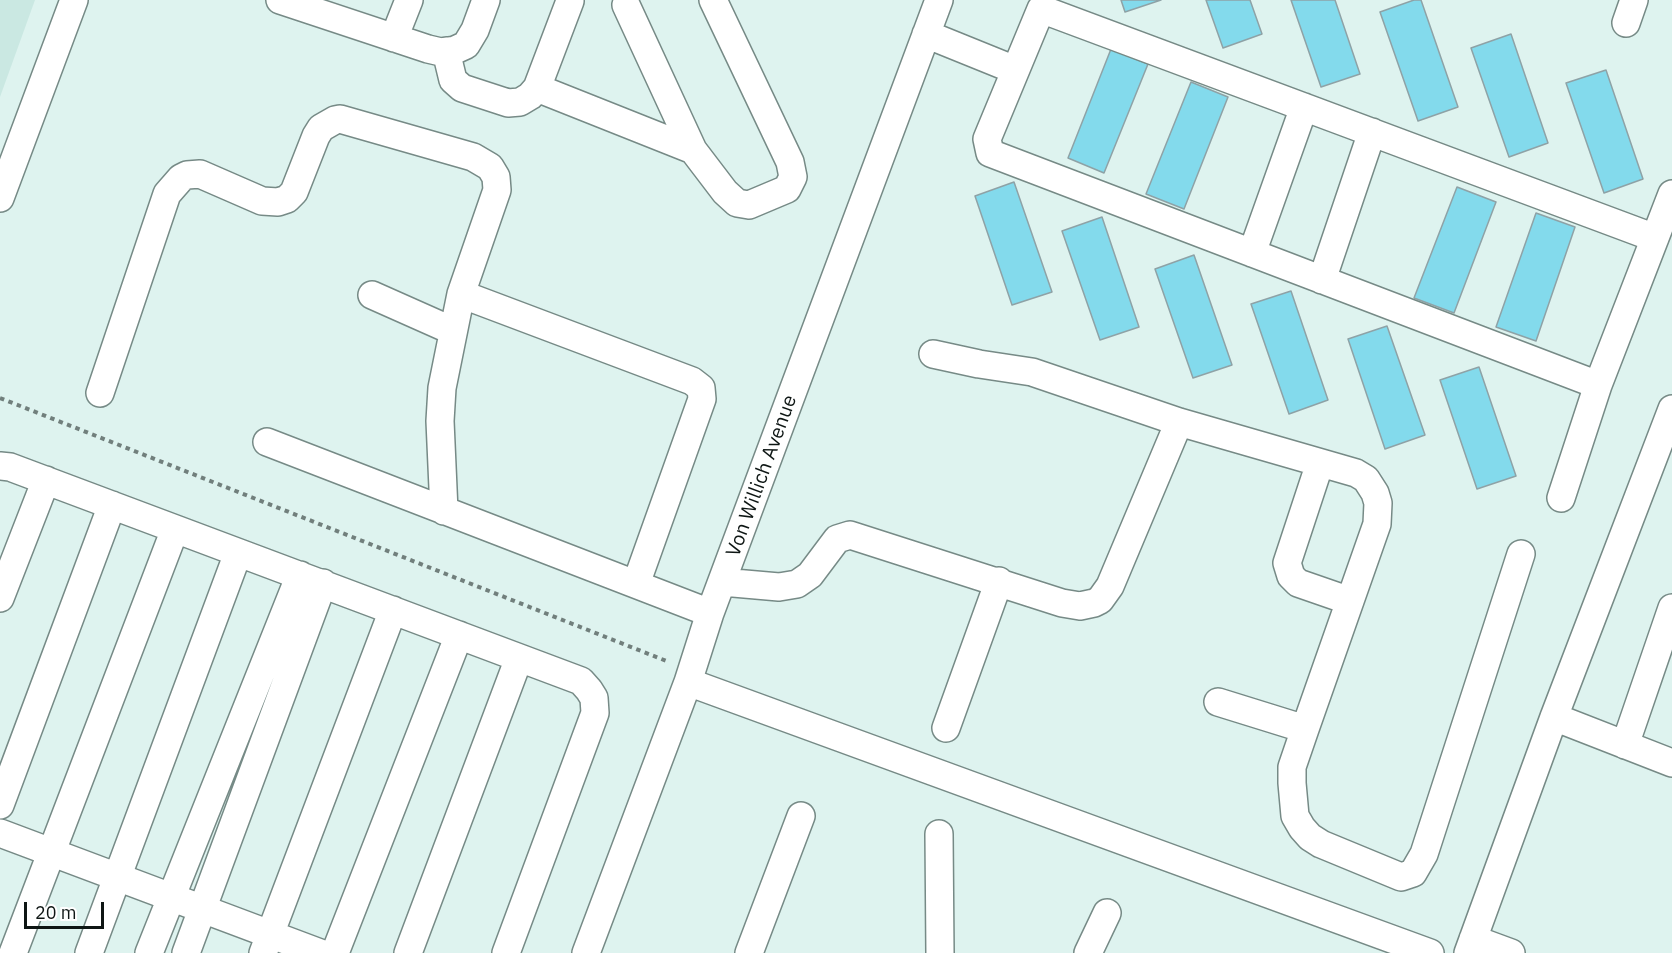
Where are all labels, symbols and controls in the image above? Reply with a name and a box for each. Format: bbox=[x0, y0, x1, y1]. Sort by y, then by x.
street label: Von Willich Avenue bbox=[722, 392, 802, 560]
scale bar bbox=[27, 890, 106, 928]
text: 20 m bbox=[35, 901, 77, 924]

